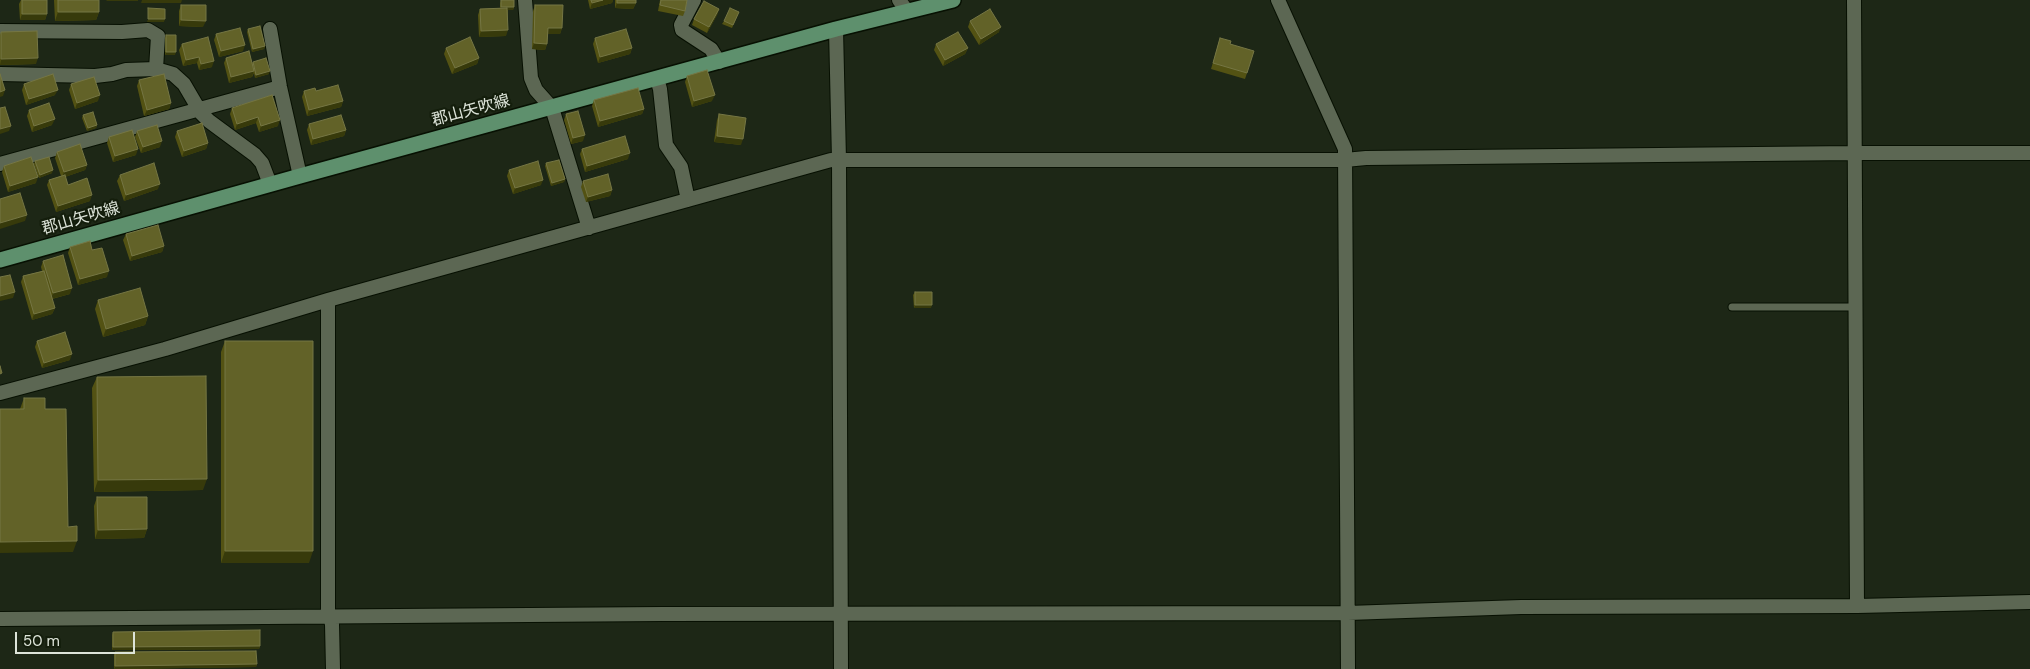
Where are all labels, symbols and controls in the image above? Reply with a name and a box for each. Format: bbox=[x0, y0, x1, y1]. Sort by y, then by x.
street label: 郡山矢吹線 bbox=[430, 91, 512, 131]
street label: 郡山矢吹線 bbox=[40, 199, 122, 239]
scale bar bbox=[18, 622, 138, 654]
text: 50 m bbox=[23, 631, 60, 651]

